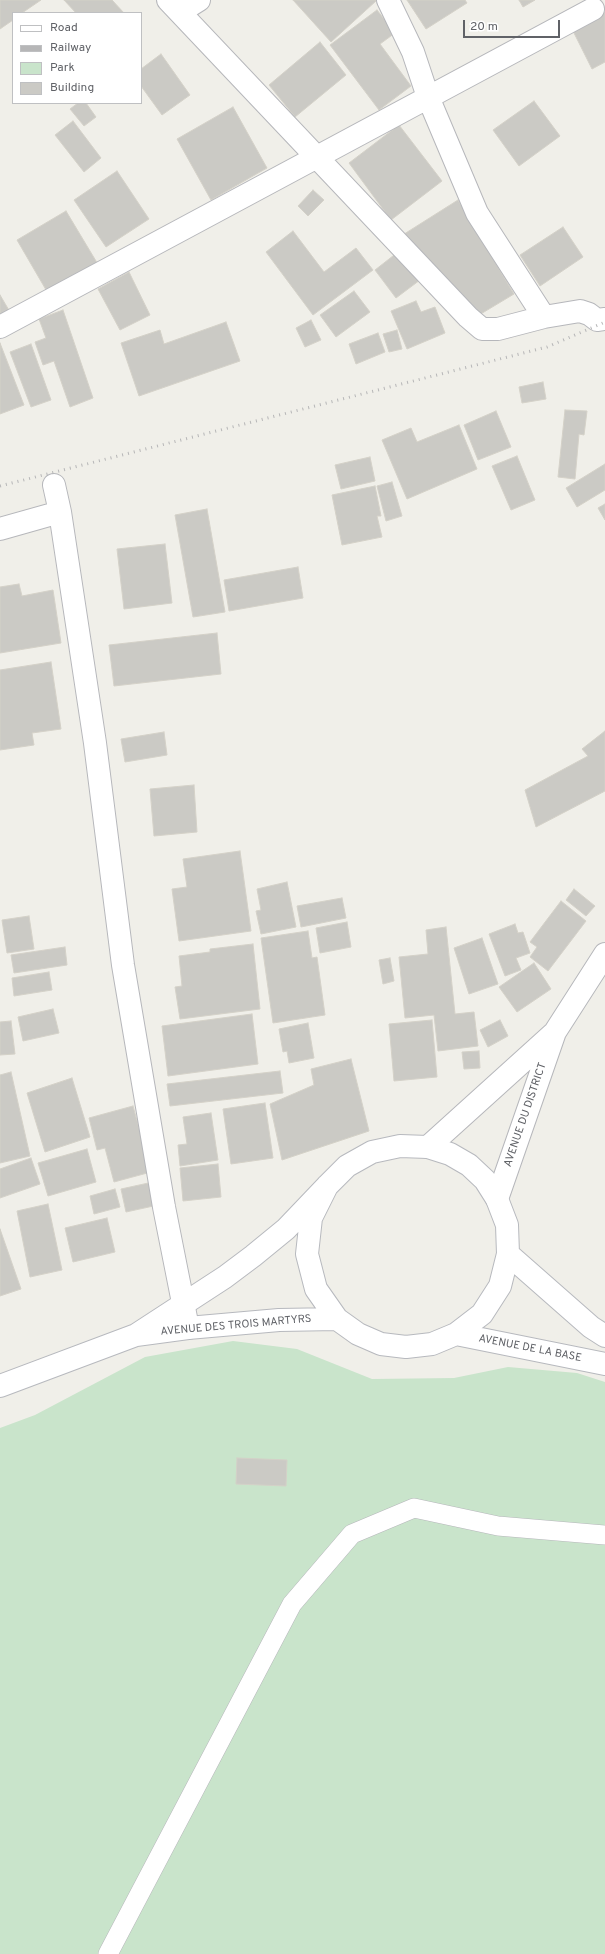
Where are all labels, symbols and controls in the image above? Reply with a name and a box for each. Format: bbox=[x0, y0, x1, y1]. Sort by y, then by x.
legend bbox=[12, 12, 142, 104]
scale bar bbox=[465, 12, 562, 38]
text: 20 m bbox=[470, 19, 498, 35]
text: Road bbox=[50, 20, 78, 36]
text: Railway bbox=[50, 40, 91, 56]
text: Park bbox=[50, 60, 75, 76]
text: Building bbox=[50, 80, 94, 96]
street label: AVENUE DU DISTRICT bbox=[502, 1061, 550, 1169]
street label: AVENUE DES TROIS MARTYRS bbox=[160, 1313, 312, 1339]
street label: AVENUE DE LA BASE bbox=[477, 1333, 583, 1365]

